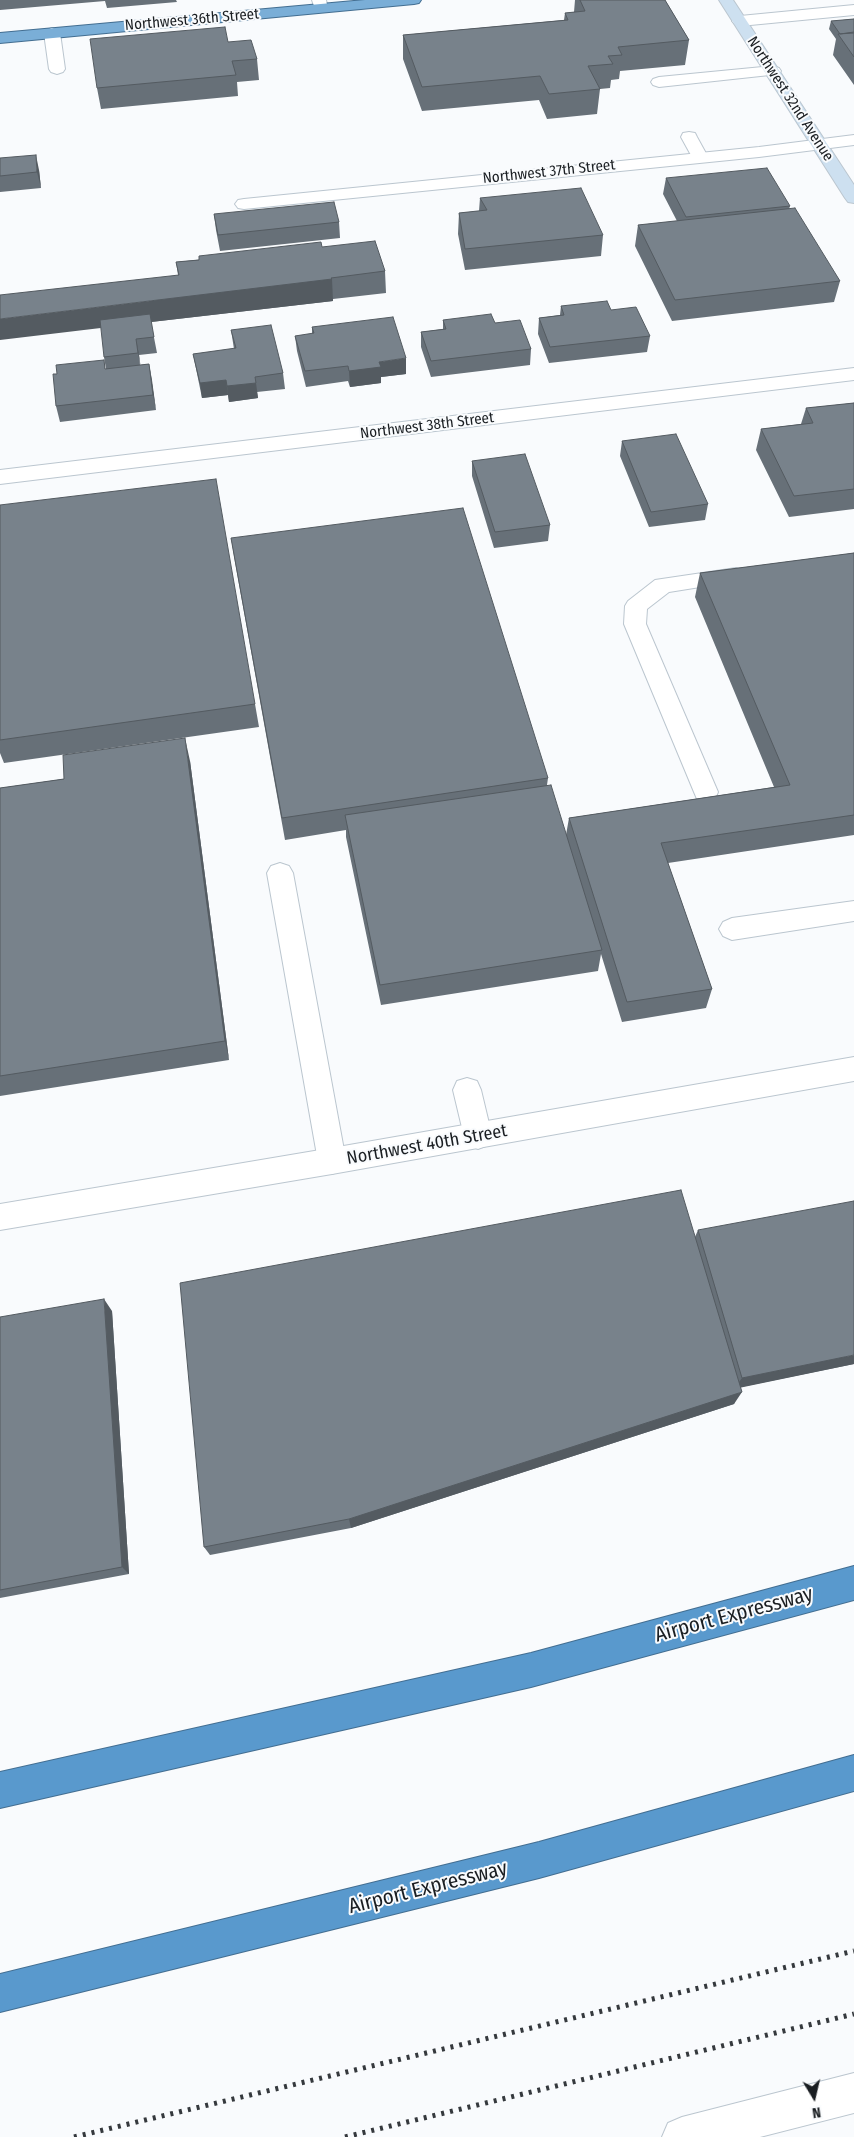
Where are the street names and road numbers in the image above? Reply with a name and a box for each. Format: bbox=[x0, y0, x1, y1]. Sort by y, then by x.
street label: Northwest 36th Street bbox=[124, 5, 260, 35]
street label: Northwest 32nd Avenue bbox=[743, 33, 837, 165]
street label: Northwest 37th Street bbox=[482, 156, 616, 188]
street label: Northwest 38th Street bbox=[359, 409, 495, 443]
street label: Northwest 40th Street bbox=[345, 1120, 509, 1170]
street label: Airport Expressway bbox=[652, 1582, 816, 1648]
street label: Airport Expressway bbox=[346, 1856, 510, 1920]

